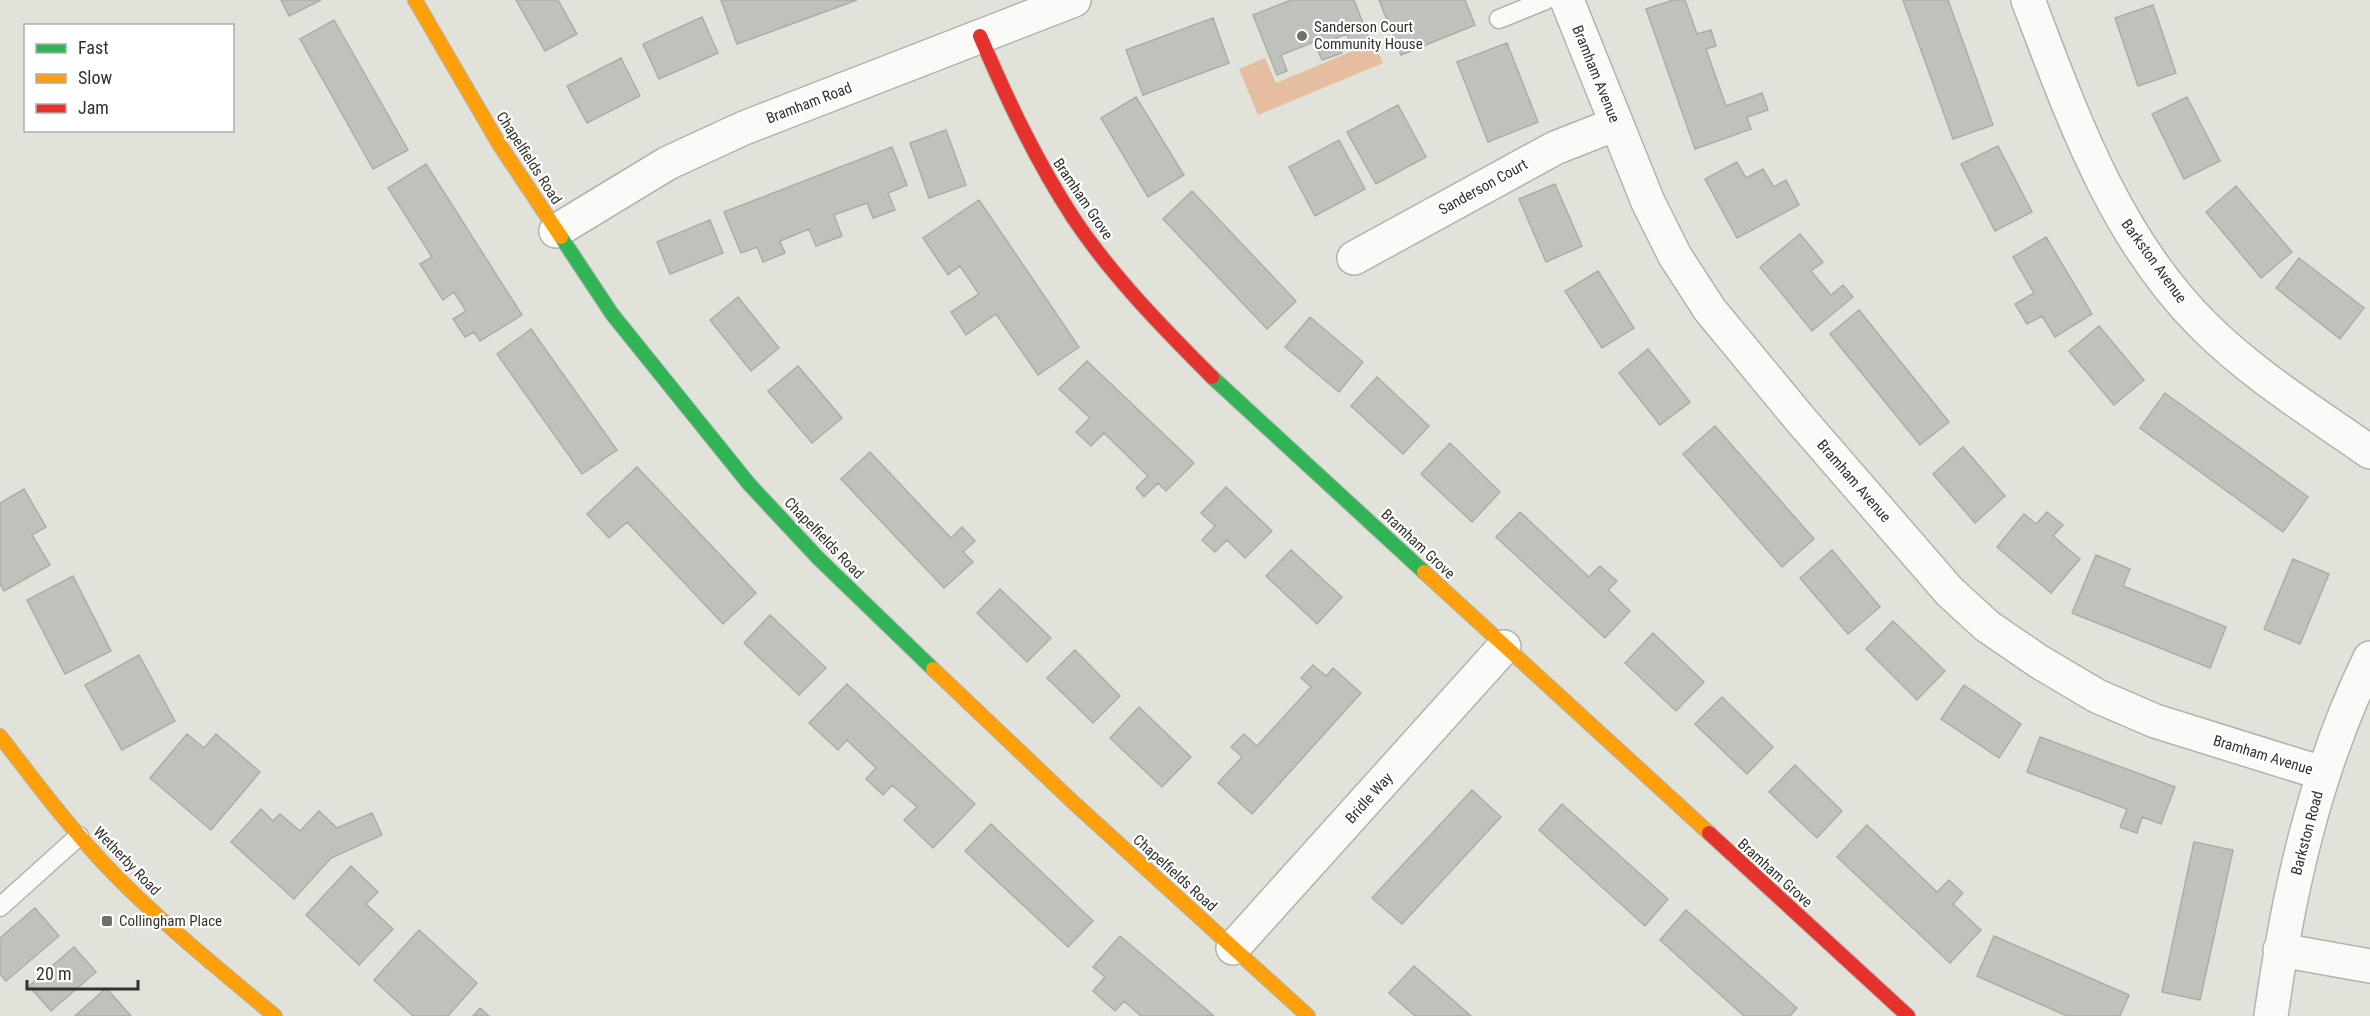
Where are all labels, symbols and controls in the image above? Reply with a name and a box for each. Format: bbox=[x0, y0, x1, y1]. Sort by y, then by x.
place label: Sanderson Court Community House bbox=[1314, 18, 1423, 53]
street label: Bramham Avenue bbox=[1568, 23, 1624, 125]
legend bbox=[24, 24, 234, 132]
marker: Sanderson Court Community House bbox=[1295, 29, 1309, 43]
text: Fast bbox=[78, 37, 109, 58]
text: Slow bbox=[78, 67, 113, 88]
street label: Bramham Road bbox=[764, 78, 854, 128]
text: Jam bbox=[78, 97, 109, 118]
street label: Chapelfields Road bbox=[492, 108, 566, 208]
street label: Bramham Grove bbox=[1049, 155, 1117, 243]
street label: Sanderson Court bbox=[1435, 155, 1531, 219]
street label: Barkston Avenue bbox=[2118, 216, 2190, 306]
street label: Bramham Avenue bbox=[1813, 436, 1895, 526]
street label: Chapelfields Road bbox=[781, 493, 867, 583]
street label: Bramham Grove bbox=[1377, 505, 1459, 583]
street label: Bramham Avenue bbox=[2211, 731, 2315, 779]
street label: Bridle Way bbox=[1342, 769, 1396, 827]
street label: Barkston Road bbox=[2287, 789, 2327, 877]
street label: Wetherby Road bbox=[90, 823, 164, 899]
street label: Chapelfields Road bbox=[1129, 831, 1221, 915]
street label: Bramham Grove bbox=[1734, 835, 1816, 911]
place label: Collingham Place bbox=[119, 912, 222, 930]
marker: Collingham Place bbox=[100, 914, 114, 928]
scale bar bbox=[27, 953, 138, 991]
text: 20 m bbox=[36, 963, 71, 984]

